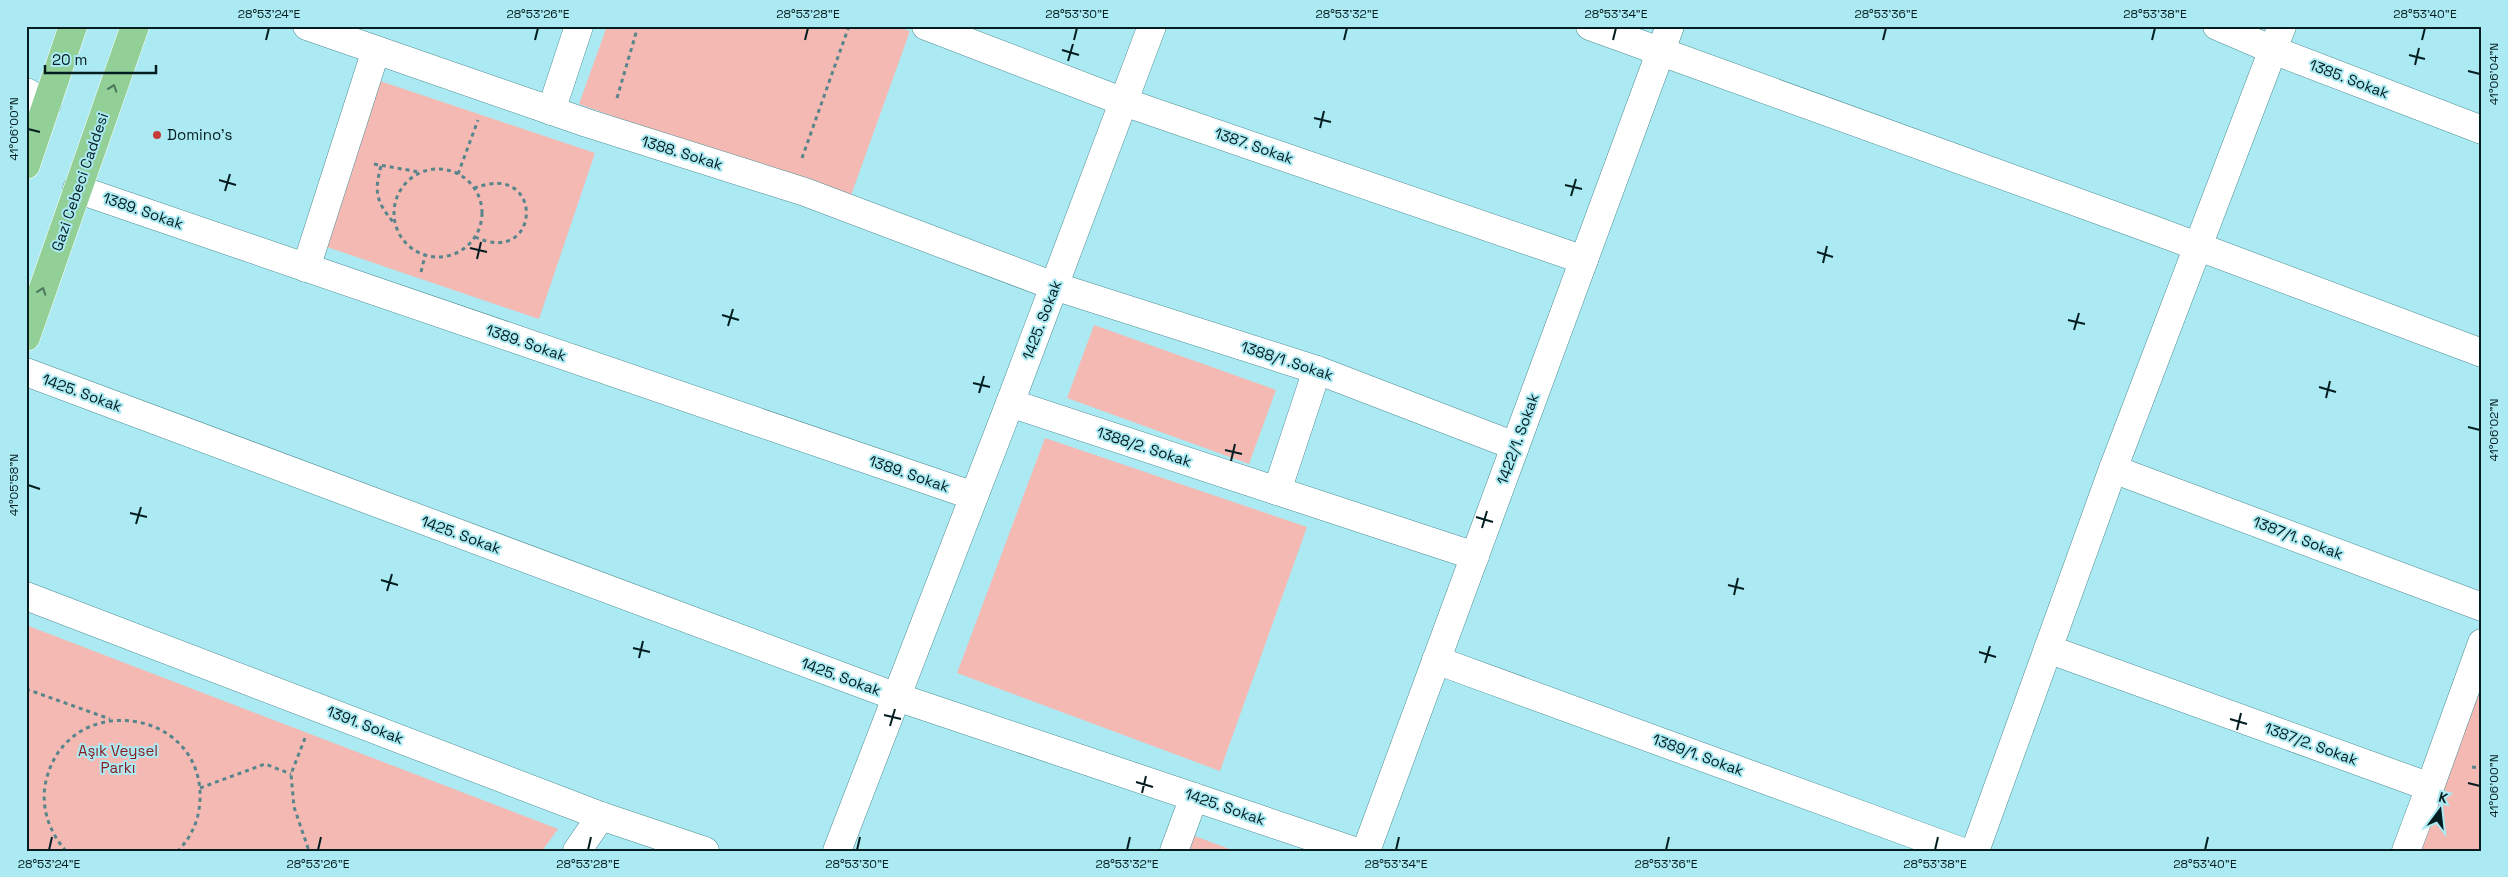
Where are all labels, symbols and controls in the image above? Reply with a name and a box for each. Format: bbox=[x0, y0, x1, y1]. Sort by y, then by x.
text: 28°53'24"E bbox=[238, 6, 301, 22]
text: 28°53'26"E bbox=[506, 6, 570, 22]
text: 28°53'28"E bbox=[776, 6, 840, 22]
text: 28°53'30"E bbox=[1045, 6, 1109, 22]
text: 28°53'32"E bbox=[1315, 6, 1379, 22]
text: 28°53'34"E bbox=[1585, 6, 1648, 22]
text: 28°53'36"E bbox=[1854, 6, 1918, 22]
text: 28°53'38"E bbox=[2123, 6, 2187, 22]
text: 28°53'40"E bbox=[2393, 6, 2457, 22]
scale bar bbox=[45, 42, 156, 74]
text: 41°06'04"N bbox=[2486, 43, 2502, 105]
text: 20 m bbox=[52, 50, 87, 69]
street label: 1385. Sokak bbox=[2307, 55, 2392, 102]
one-way arrow bbox=[107, 85, 117, 93]
text: 41°06'00"N bbox=[6, 97, 22, 161]
street label: Gazi Cebeci Caddesi bbox=[47, 110, 112, 254]
street label: 1387. Sokak bbox=[1212, 123, 1296, 168]
place label: Domino's bbox=[167, 125, 232, 144]
marker: Domino's bbox=[151, 129, 163, 141]
street label: 1388. Sokak bbox=[639, 131, 725, 174]
street label: 1389. Sokak bbox=[100, 188, 186, 233]
street label: 1425. Sokak bbox=[1018, 277, 1065, 362]
one-way arrow bbox=[36, 288, 46, 296]
street label: 1389. Sokak bbox=[483, 320, 569, 365]
street label: 1388/1 .Sokak bbox=[1239, 337, 1336, 384]
street label: 1425. Sokak bbox=[40, 369, 125, 416]
street label: 1422/1. Sokak bbox=[1492, 391, 1543, 487]
text: 41°06'02"N bbox=[2486, 399, 2502, 461]
street label: 1388/2. Sokak bbox=[1094, 422, 1194, 471]
street label: 1389. Sokak bbox=[866, 451, 952, 496]
text: 41°05'58"N bbox=[6, 454, 22, 516]
street label: 1425. Sokak bbox=[419, 511, 504, 558]
street label: 1387/1. Sokak bbox=[2250, 512, 2346, 563]
street label: 1425. Sokak bbox=[799, 653, 884, 700]
street label: 1391. Sokak bbox=[324, 701, 406, 748]
street label: 1387/2. Sokak bbox=[2262, 718, 2360, 769]
street label: 1389/1. Sokak bbox=[1650, 729, 1746, 780]
park label: Aşık Veysel Parkı bbox=[78, 741, 158, 777]
text: 41°06'00"N bbox=[2486, 754, 2502, 818]
street label: 1425. Sokak bbox=[1182, 784, 1268, 829]
north arrow bbox=[2416, 784, 2466, 834]
text: K bbox=[2437, 788, 2450, 807]
text: 28°53'24"E bbox=[18, 856, 81, 872]
text: 28°53'26"E bbox=[286, 856, 350, 872]
text: 28°53'28"E bbox=[556, 856, 620, 872]
text: 28°53'30"E bbox=[825, 856, 889, 872]
text: 28°53'32"E bbox=[1095, 856, 1159, 872]
text: 28°53'34"E bbox=[1365, 856, 1428, 872]
text: 28°53'36"E bbox=[1634, 856, 1698, 872]
text: 28°53'38"E bbox=[1903, 856, 1967, 872]
text: 28°53'40"E bbox=[2173, 856, 2237, 872]

